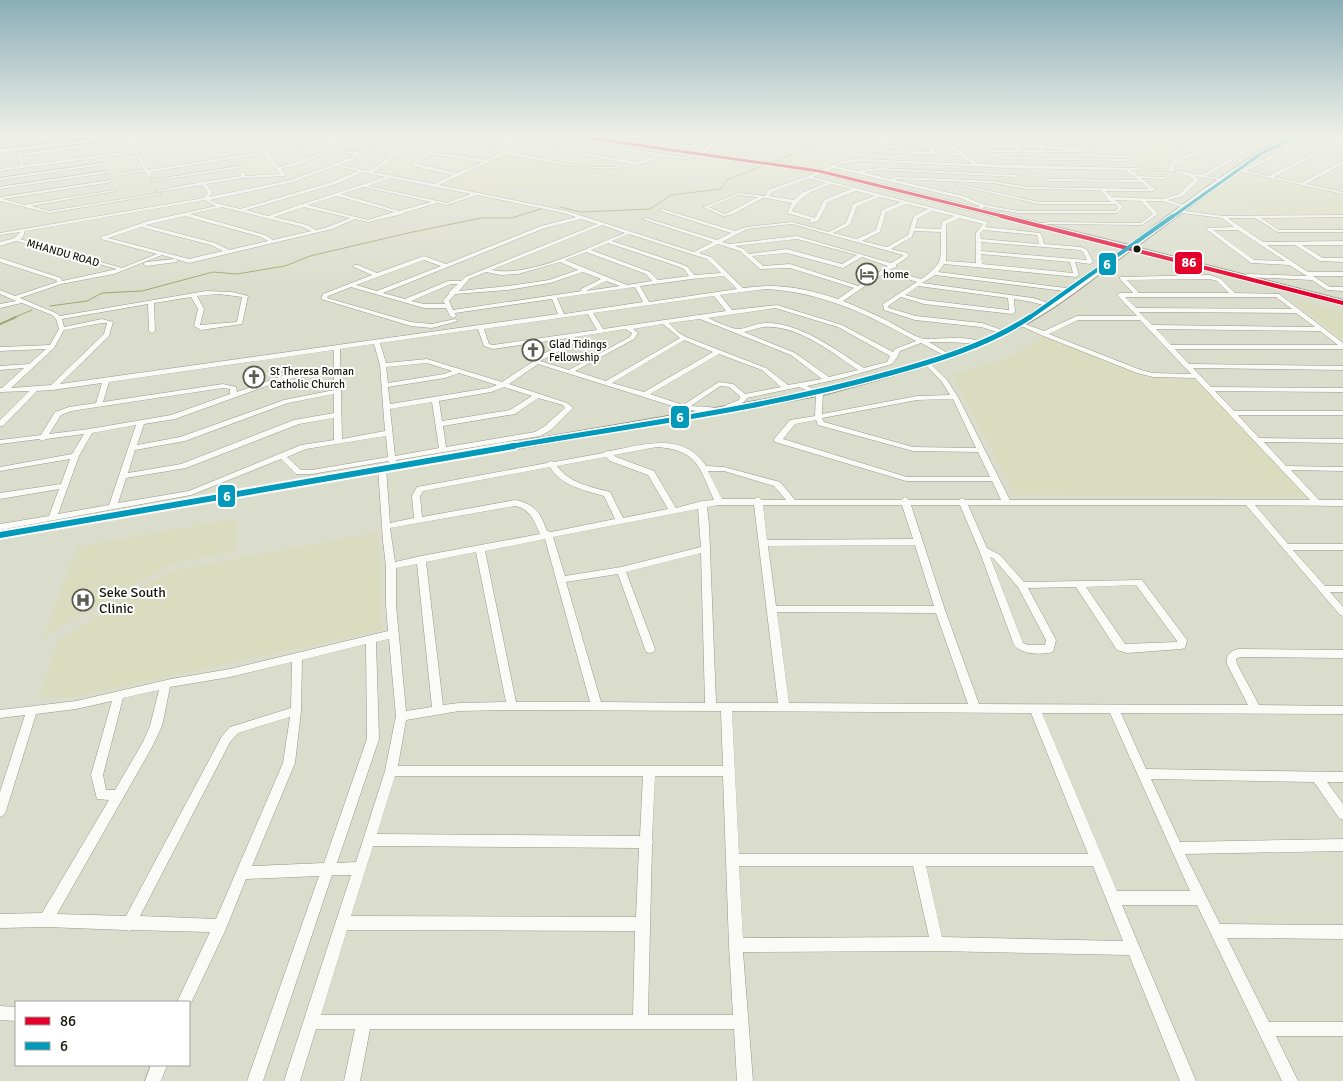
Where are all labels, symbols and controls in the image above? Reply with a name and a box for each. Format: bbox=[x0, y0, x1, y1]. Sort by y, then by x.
street label: MHANDU ROAD bbox=[25, 236, 101, 270]
unlabelled marker bbox=[1132, 244, 1142, 254]
line badge: 86 bbox=[1174, 251, 1203, 275]
line badge: 6 bbox=[1098, 252, 1117, 276]
text: 86 bbox=[1181, 254, 1197, 271]
text: 6 bbox=[1103, 256, 1111, 273]
hotel icon: home bbox=[855, 262, 879, 286]
place label: home bbox=[883, 268, 909, 281]
church icon: Glad Tidings Fellowship bbox=[521, 338, 545, 362]
place label: Glad Tidings Fellowship bbox=[549, 338, 607, 364]
church icon: St Theresa Roman Catholic Church bbox=[242, 365, 266, 389]
place label: St Theresa Roman Catholic Church bbox=[270, 365, 354, 391]
line badge: 6 bbox=[670, 405, 690, 429]
text: 6 bbox=[676, 409, 684, 426]
line badge: 6 bbox=[217, 484, 236, 508]
text: 6 bbox=[223, 488, 231, 505]
place label: Seke South Clinic bbox=[99, 584, 166, 617]
hospital icon: Seke South Clinic bbox=[71, 588, 95, 612]
legend bbox=[15, 1001, 190, 1066]
text: 86 bbox=[60, 1012, 76, 1030]
text: 6 bbox=[60, 1037, 68, 1055]

